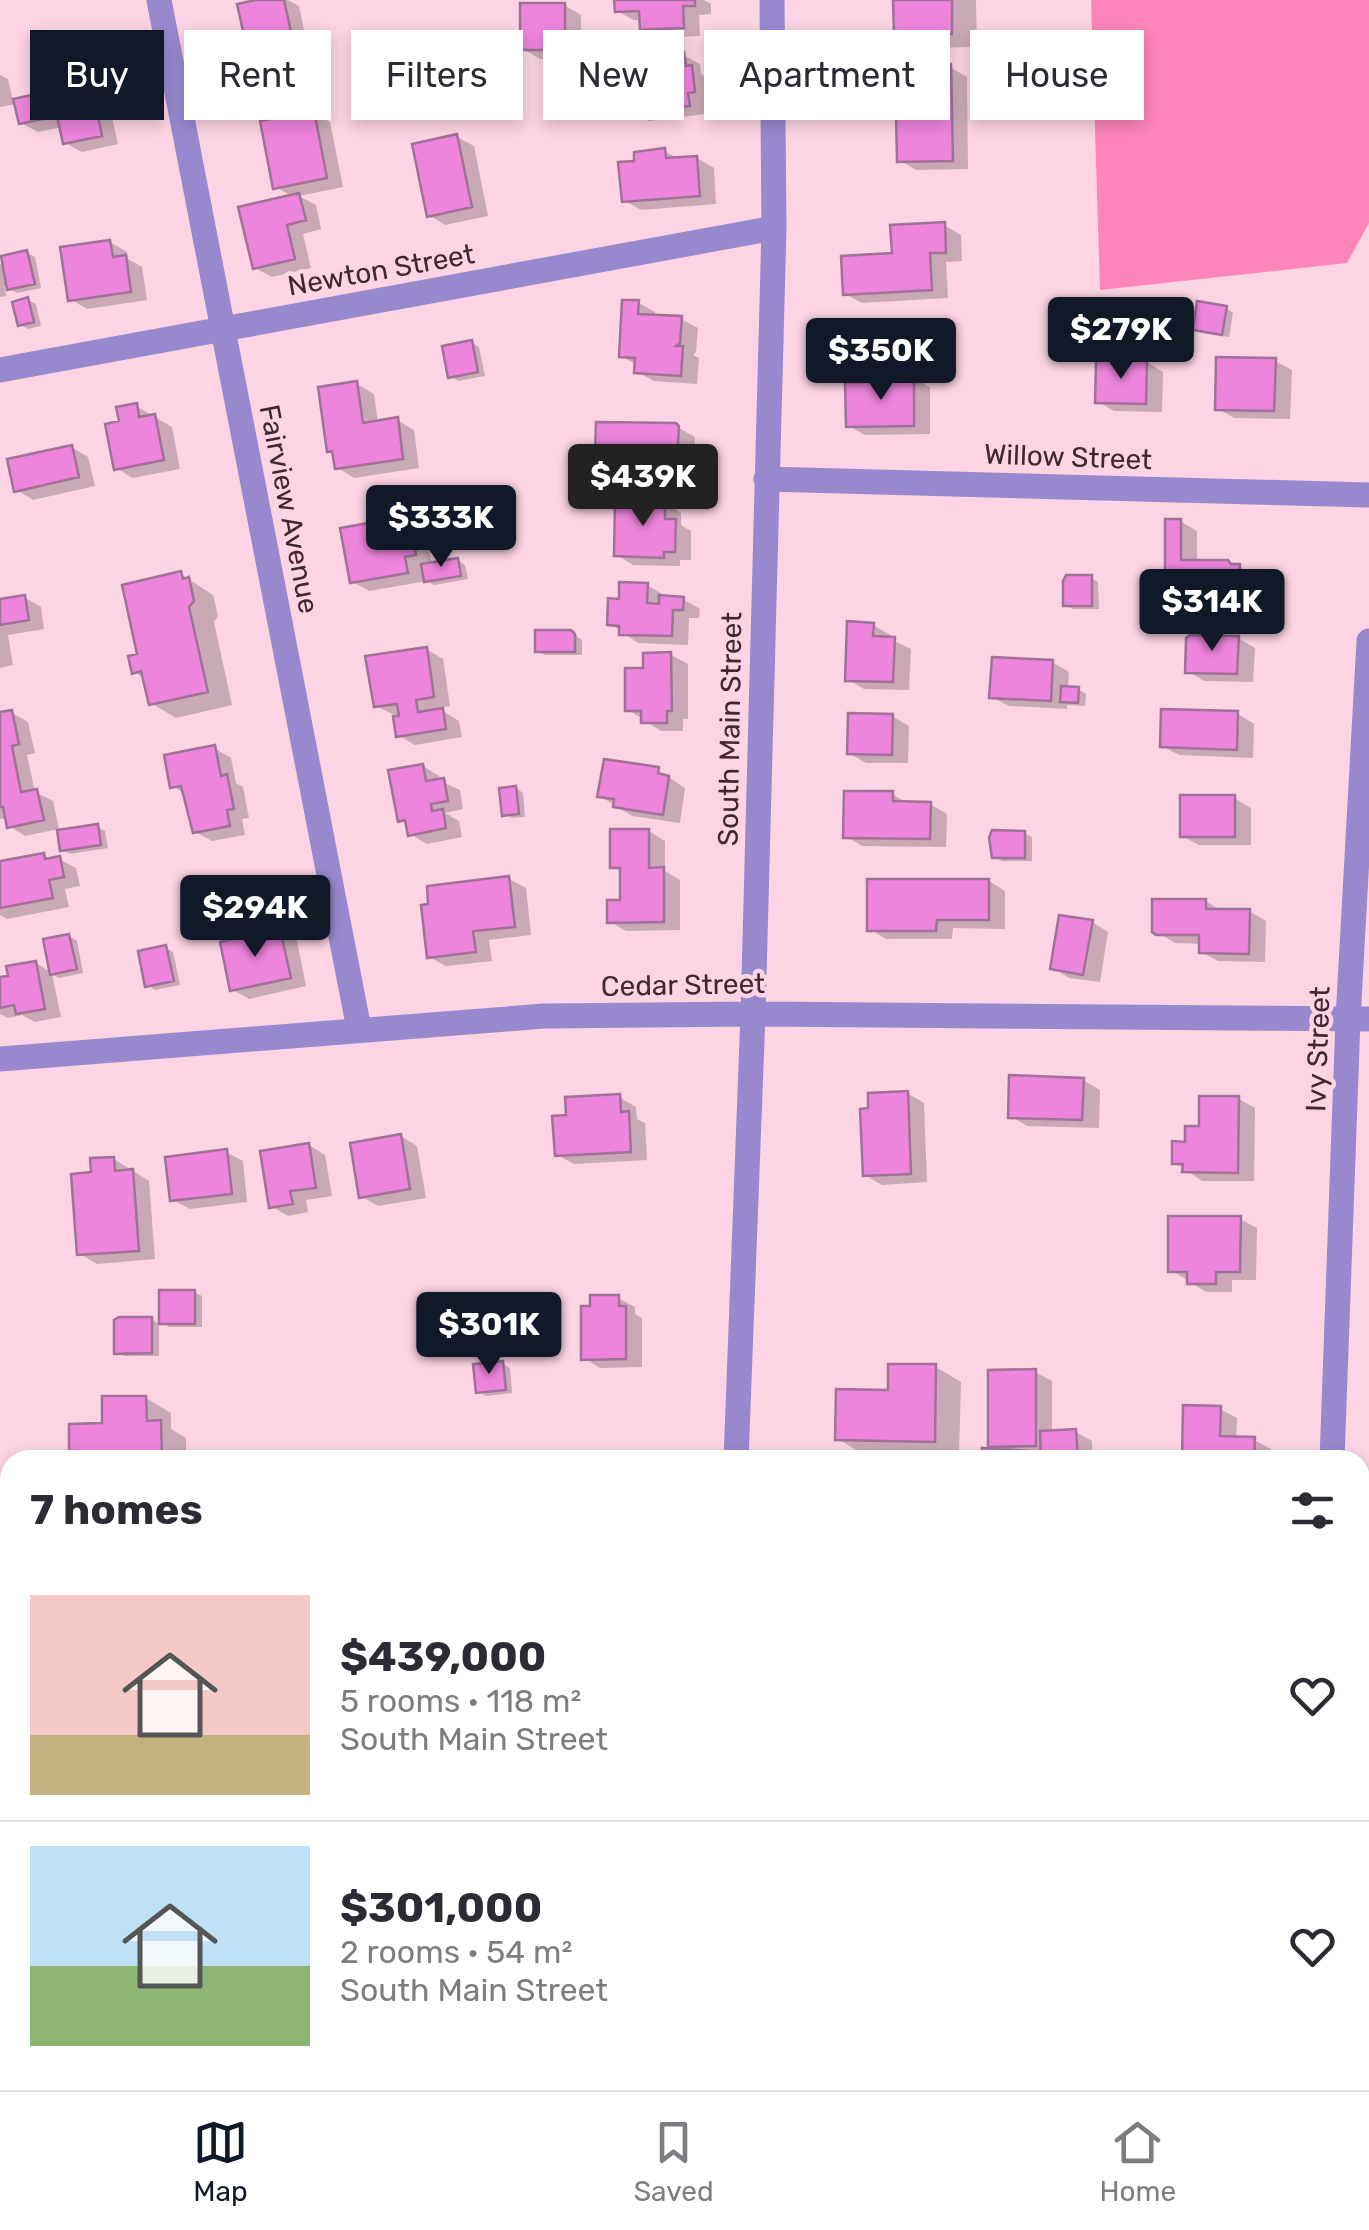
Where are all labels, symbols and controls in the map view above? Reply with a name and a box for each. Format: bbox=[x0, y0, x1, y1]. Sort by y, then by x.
chip: Buy bbox=[30, 30, 164, 120]
chip: Rent bbox=[184, 30, 331, 120]
chip: Filters bbox=[351, 30, 523, 120]
chip: New bbox=[543, 30, 684, 120]
chip: Apartment bbox=[704, 30, 950, 120]
chip: House bbox=[970, 30, 1144, 120]
street label: Newton Street bbox=[285, 237, 477, 303]
pin: $279K bbox=[1051, 297, 1191, 382]
text: $279K bbox=[1070, 310, 1172, 348]
pin: $350K bbox=[811, 318, 951, 403]
text: $350K bbox=[828, 331, 934, 369]
street label: Fairview Avenue bbox=[253, 402, 325, 616]
street label: Willow Street bbox=[983, 438, 1153, 476]
pin: $439K bbox=[573, 444, 713, 529]
text: $439K bbox=[590, 457, 696, 495]
pin: $333K bbox=[371, 485, 511, 570]
text: $333K bbox=[388, 498, 494, 536]
pin: $314K bbox=[1142, 569, 1282, 654]
text: $314K bbox=[1161, 582, 1263, 620]
street label: South Main Street bbox=[711, 611, 749, 846]
pin: $294K bbox=[185, 875, 325, 960]
text: $294K bbox=[202, 888, 308, 926]
street label: Cedar Street bbox=[601, 967, 765, 1003]
street label: Ivy Street bbox=[1299, 986, 1337, 1112]
pin: $301K bbox=[419, 1292, 559, 1377]
text: $301K bbox=[438, 1305, 540, 1343]
icon: filters bbox=[1285, 1483, 1340, 1538]
text: 7 homes bbox=[30, 1485, 203, 1535]
text: $439,000 bbox=[340, 1632, 546, 1682]
icon: home bbox=[110, 1635, 230, 1755]
icon: heart bbox=[1285, 1668, 1340, 1723]
text: 5 rooms · 118 m² bbox=[340, 1682, 581, 1720]
text: South Main Street bbox=[340, 1720, 608, 1758]
text: $301,000 bbox=[340, 1883, 542, 1933]
icon: home bbox=[110, 1886, 230, 2006]
icon: heart bbox=[1285, 1919, 1340, 1974]
text: 2 rooms · 54 m² bbox=[340, 1933, 572, 1971]
text: South Main Street bbox=[340, 1971, 608, 2009]
tab: Map bbox=[193, 2115, 248, 2208]
tab: Saved bbox=[634, 2115, 714, 2208]
tab: Home bbox=[1099, 2115, 1176, 2208]

